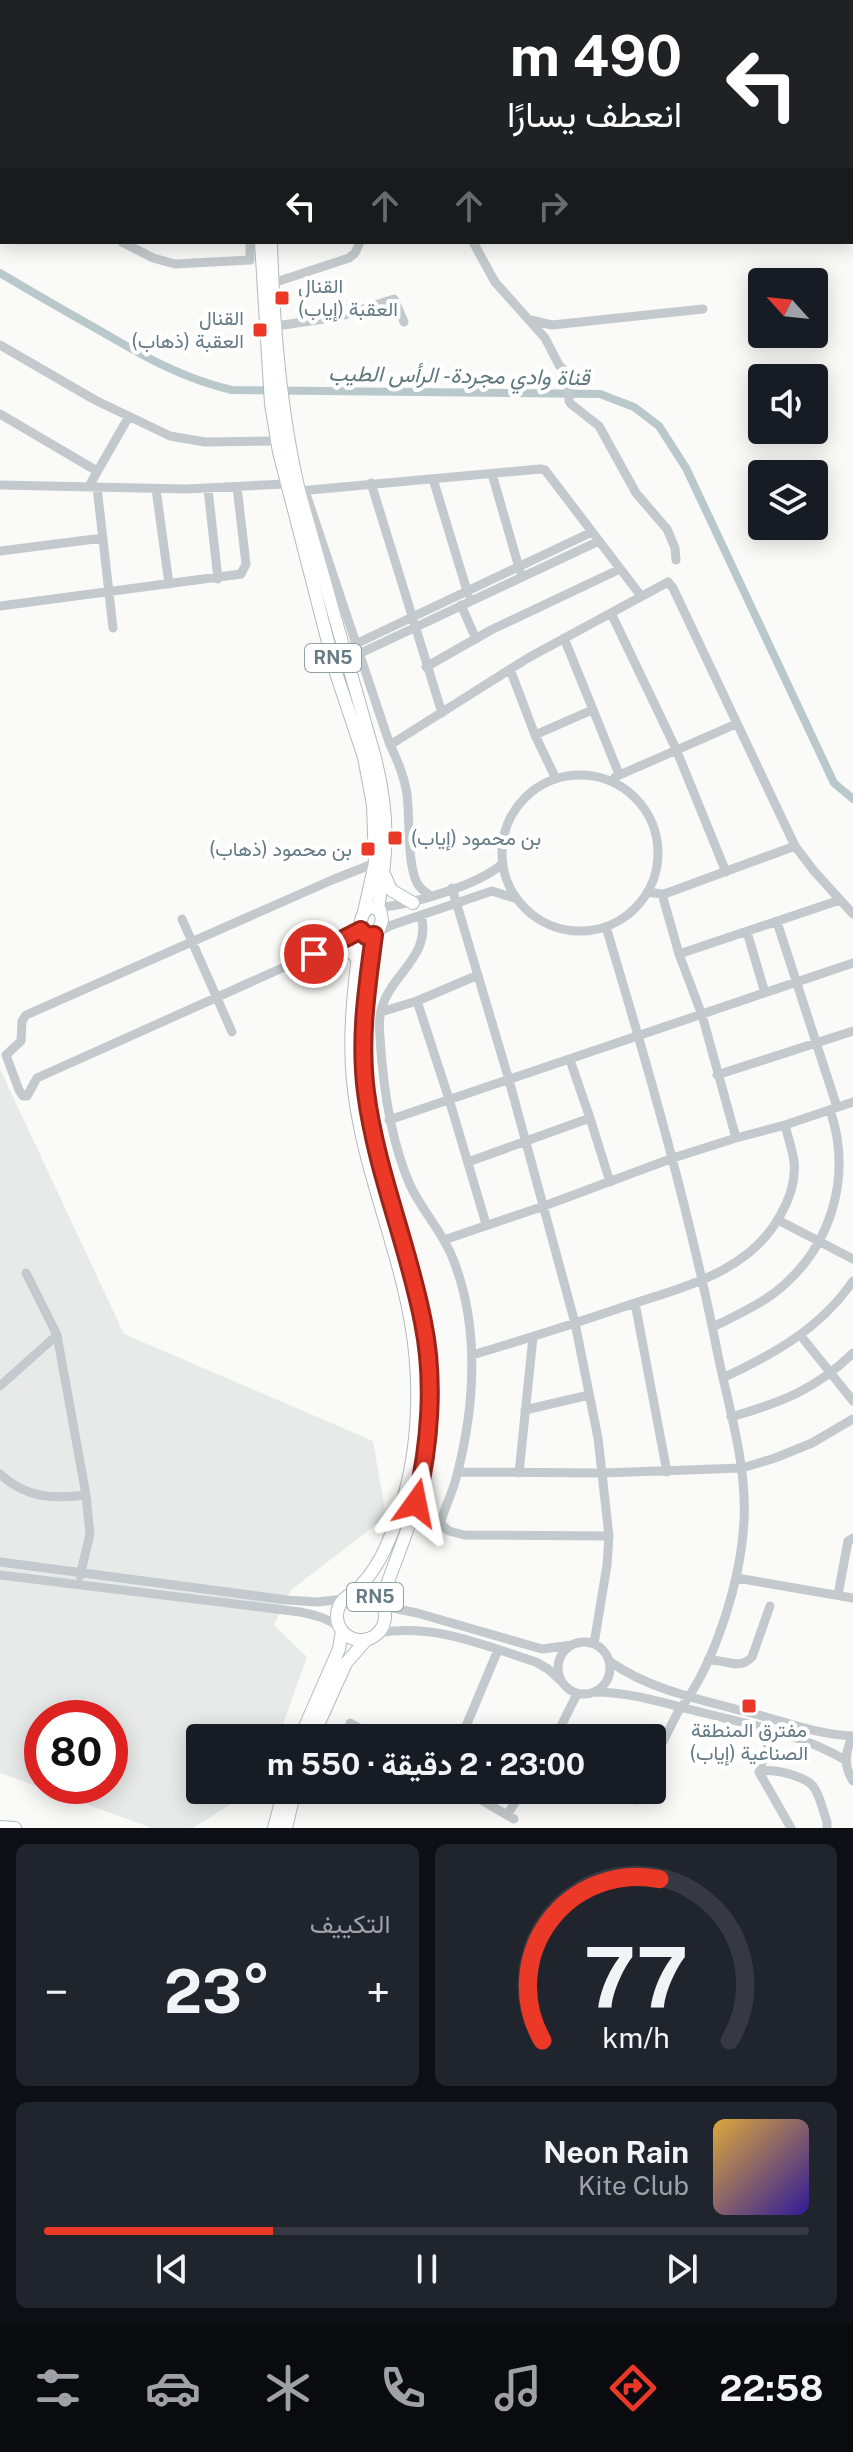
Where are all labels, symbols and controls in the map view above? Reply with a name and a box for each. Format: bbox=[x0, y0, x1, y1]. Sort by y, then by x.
text: 490 m bbox=[510, 23, 682, 89]
icon: left bbox=[710, 32, 814, 136]
text: انعطف يسارًا bbox=[507, 93, 682, 135]
icon: left bbox=[279, 184, 323, 228]
icon: ahead bbox=[363, 184, 407, 228]
icon: ahead bbox=[447, 184, 491, 228]
icon: right bbox=[531, 184, 575, 228]
north arrow bbox=[748, 268, 828, 348]
map controls bbox=[748, 268, 828, 540]
place label: القنال العقبة (إياب) bbox=[298, 274, 398, 322]
marker: القنال العقبة (إياب) bbox=[273, 289, 291, 307]
place label: القنال العقبة (ذهاب) bbox=[132, 306, 244, 353]
marker: القنال العقبة (ذهاب) bbox=[251, 321, 269, 339]
water label: قناة وادي مجردة - الرأس الطيب bbox=[328, 360, 592, 395]
button: sound bbox=[748, 364, 828, 444]
button: layers bbox=[748, 460, 828, 540]
road number: RN5 bbox=[305, 644, 361, 672]
place label: بن محمود (إياب) bbox=[411, 826, 541, 851]
marker: بن محمود (إياب) bbox=[386, 829, 404, 847]
place label: بن محمود (ذهاب) bbox=[209, 837, 352, 862]
marker: بن محمود (ذهاب) bbox=[359, 840, 377, 858]
pin bbox=[280, 920, 348, 988]
icon: arrive bbox=[292, 932, 336, 976]
position arrow bbox=[374, 1461, 458, 1545]
road number: RN5 bbox=[347, 1583, 403, 1611]
marker: مفترق المنطقة الصناعية (إياب) bbox=[740, 1697, 758, 1715]
speed limit sign: 80 bbox=[24, 1700, 128, 1804]
place label: مفترق المنطقة الصناعية (إياب) bbox=[690, 1718, 808, 1766]
text: 23:00 · 2 دقيقة · 550 m bbox=[267, 1746, 585, 1782]
text: التكييف bbox=[310, 1908, 391, 1939]
text: 77 bbox=[583, 1928, 688, 2026]
text: 23° bbox=[164, 1956, 270, 2027]
text: − bbox=[44, 1966, 68, 2018]
text: + bbox=[366, 1966, 390, 2018]
text: km/h bbox=[602, 2021, 669, 2054]
text: Neon Rain bbox=[543, 2134, 689, 2170]
text: Kite Club bbox=[578, 2170, 689, 2201]
icon: previous bbox=[150, 2247, 194, 2291]
icon: pause bbox=[405, 2247, 449, 2291]
icon: next bbox=[660, 2247, 704, 2291]
icon: filters bbox=[30, 2360, 86, 2416]
icon: car bbox=[145, 2360, 201, 2416]
icon: climate bbox=[260, 2360, 316, 2416]
icon: phone bbox=[375, 2360, 431, 2416]
icon: music bbox=[490, 2360, 546, 2416]
icon: directions bbox=[605, 2360, 661, 2416]
text: 22:58 bbox=[720, 2367, 824, 2409]

